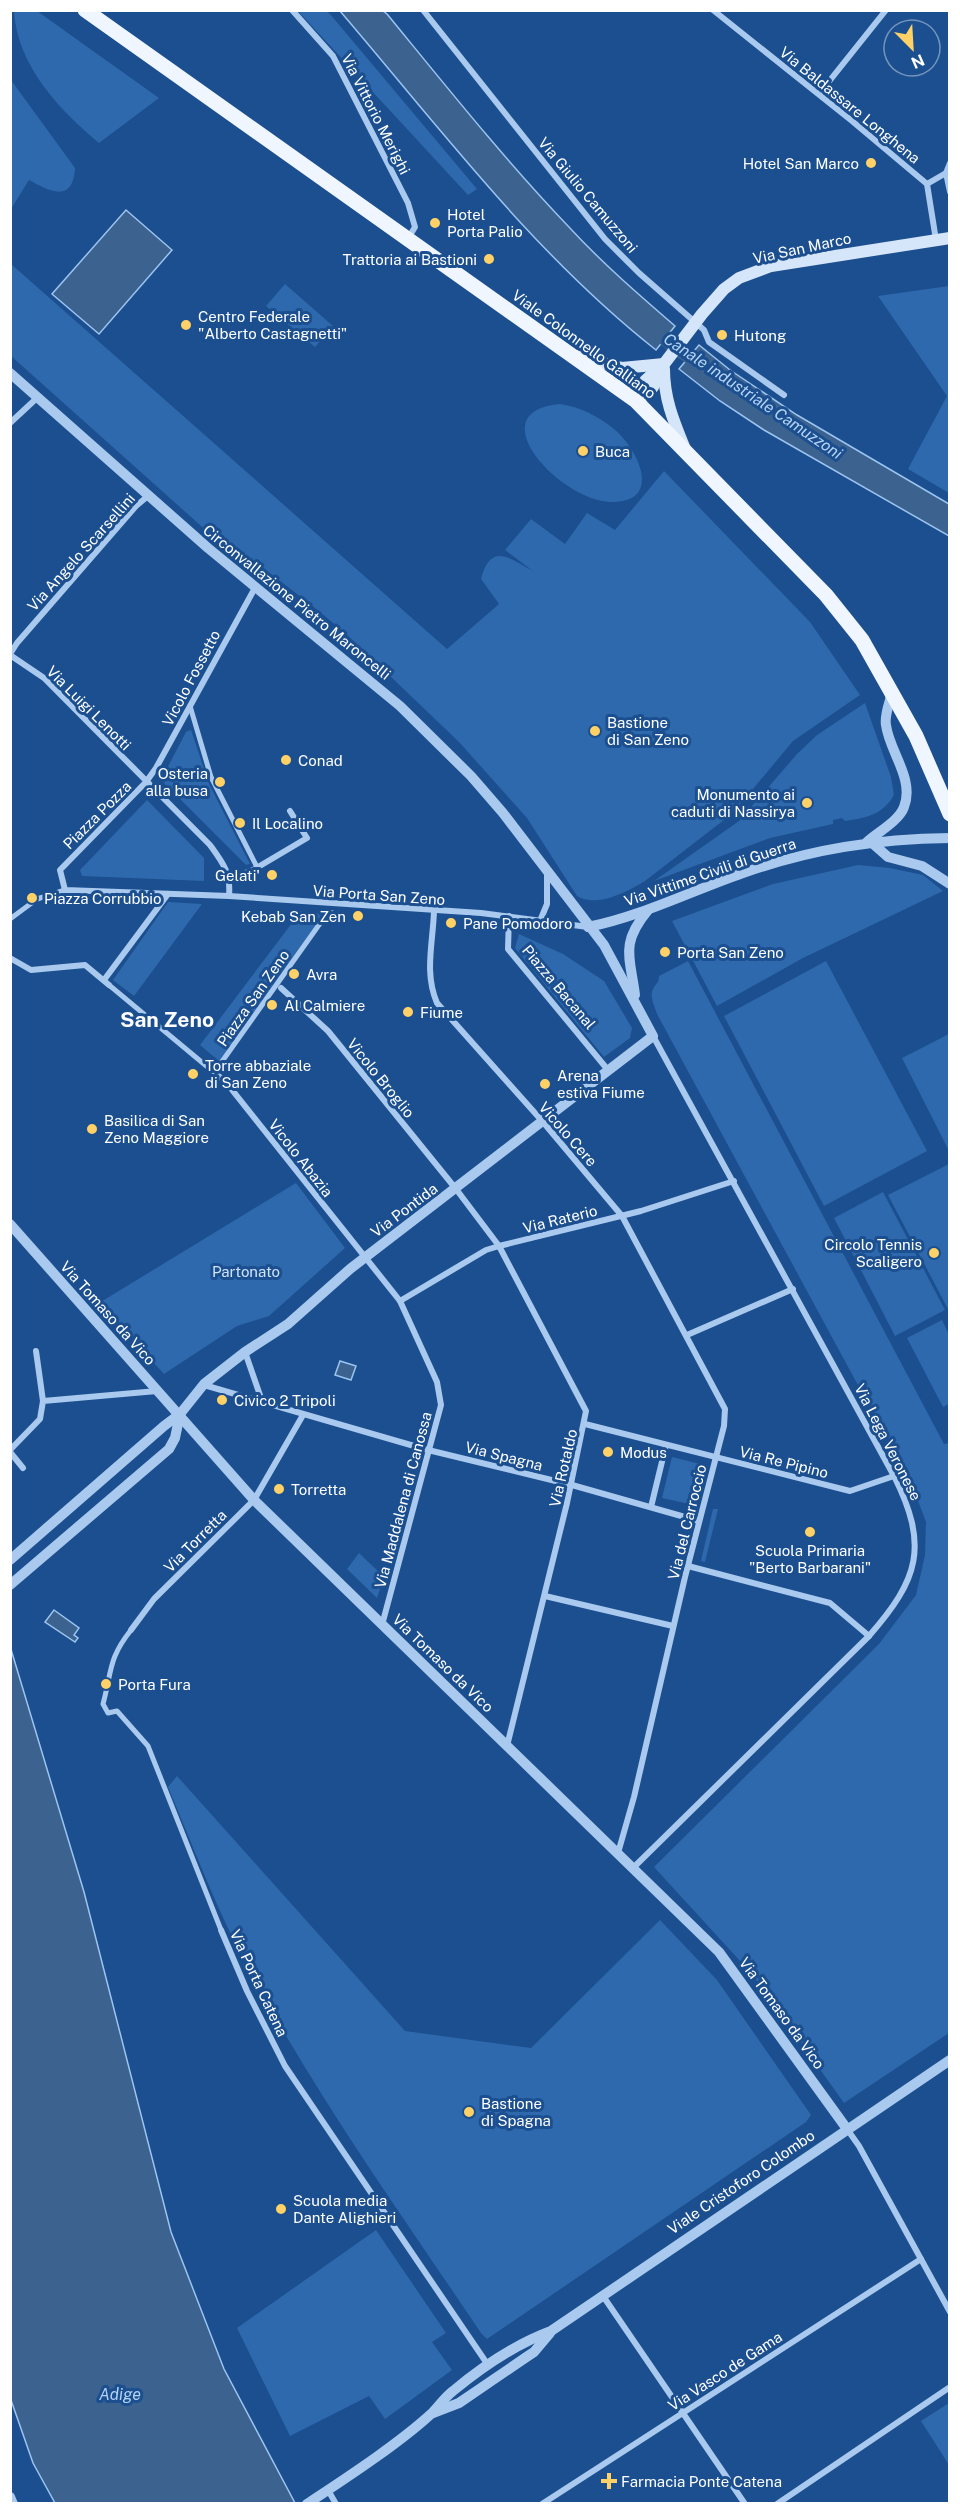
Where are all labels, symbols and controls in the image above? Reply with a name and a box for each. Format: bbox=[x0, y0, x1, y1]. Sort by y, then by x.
north arrow bbox=[882, 18, 942, 78]
street label: Via Baldassare Longhena bbox=[776, 43, 924, 167]
text: N bbox=[908, 50, 927, 72]
street label: Via Vittorio Merighi bbox=[338, 51, 414, 177]
street label: Via Giulio Camuzzoni bbox=[535, 134, 641, 256]
place label: Hotel San Marco bbox=[743, 155, 859, 172]
marker: Hotel San Marco bbox=[864, 156, 878, 170]
place label: Hotel Porta Palio bbox=[447, 206, 523, 240]
marker: Hotel Porta Palio bbox=[428, 216, 442, 230]
street label: Via San Marco bbox=[751, 229, 853, 267]
place label: Trattoria ai Bastioni bbox=[343, 251, 477, 268]
marker: Trattoria ai Bastioni bbox=[482, 252, 496, 266]
street label: Viale Colonnello Galliano bbox=[509, 286, 659, 402]
place label: Centro Federale "Alberto Castagnetti" bbox=[198, 308, 347, 342]
marker: Centro Federale "Alberto Castagnetti" bbox=[179, 318, 193, 332]
place label: Hutong bbox=[734, 327, 786, 344]
marker: Hutong bbox=[715, 328, 729, 342]
water label: Canale industriale Camuzzoni bbox=[660, 329, 846, 463]
place label: Buca bbox=[595, 443, 630, 460]
marker: Buca bbox=[576, 444, 590, 458]
street label: Via Angelo Scarsellini bbox=[24, 490, 138, 614]
street label: Circonvallazione Pietro Maroncelli bbox=[200, 521, 394, 683]
street label: Vicolo Fossetto bbox=[159, 627, 223, 729]
street label: Via Luigi Lenotti bbox=[43, 662, 135, 754]
place label: Bastione di San Zeno bbox=[607, 714, 689, 748]
marker: Bastione di San Zeno bbox=[588, 724, 602, 738]
place label: Conad bbox=[298, 752, 343, 769]
marker: Conad bbox=[279, 753, 293, 767]
place label: Osteria alla busa bbox=[145, 765, 208, 799]
marker: Osteria alla busa bbox=[213, 775, 227, 789]
street label: Piazza Pozza bbox=[60, 778, 134, 852]
place label: Monumento ai caduti di Nassirya bbox=[671, 786, 795, 820]
marker: Monumento ai caduti di Nassirya bbox=[800, 796, 814, 810]
place label: Il Localino bbox=[252, 815, 323, 832]
marker: Il Localino bbox=[233, 816, 247, 830]
street label: Via Vittime Civili di Guerra bbox=[622, 835, 798, 909]
place label: Gelati' bbox=[215, 867, 260, 884]
marker: Gelati' bbox=[265, 868, 279, 882]
street label: Via Porta San Zeno bbox=[312, 882, 446, 908]
place label: Piazza Corrubbio bbox=[44, 890, 162, 907]
marker: Piazza Corrubbio bbox=[25, 891, 39, 905]
place label: Kebab San Zen bbox=[241, 908, 346, 925]
marker: Kebab San Zen bbox=[351, 909, 365, 923]
place label: Pane Pomodoro bbox=[463, 915, 572, 932]
marker: Pane Pomodoro bbox=[444, 916, 458, 930]
street label: Piazza Bacanal bbox=[519, 942, 599, 1032]
place label: Porta San Zeno bbox=[677, 944, 784, 961]
marker: Porta San Zeno bbox=[658, 945, 672, 959]
street label: Piazza San Zeno bbox=[213, 947, 293, 1049]
place label: Avra bbox=[306, 966, 337, 983]
marker: Avra bbox=[287, 967, 301, 981]
place label: Al Calmiere bbox=[284, 997, 365, 1014]
marker: Al Calmiere bbox=[265, 998, 279, 1012]
place label: Fiume bbox=[420, 1004, 463, 1021]
marker: Fiume bbox=[401, 1005, 415, 1019]
district label: San Zeno bbox=[120, 1007, 214, 1032]
street label: Vicolo Broglio bbox=[344, 1035, 418, 1121]
place label: Torre abbaziale di San Zeno bbox=[205, 1057, 311, 1091]
marker: Torre abbaziale di San Zeno bbox=[186, 1067, 200, 1081]
place label: Arena estiva Fiume bbox=[557, 1067, 645, 1101]
marker: Arena estiva Fiume bbox=[538, 1077, 552, 1091]
street label: Vicolo Cere bbox=[535, 1098, 601, 1170]
place label: Basilica di San Zeno Maggiore bbox=[104, 1112, 209, 1146]
street label: Vicolo Abazia bbox=[265, 1116, 337, 1200]
marker: Basilica di San Zeno Maggiore bbox=[85, 1122, 99, 1136]
street label: Via Pontida bbox=[367, 1180, 441, 1240]
street label: Via Raterio bbox=[521, 1202, 599, 1236]
place label: Circolo Tennis Scaligero bbox=[824, 1236, 922, 1270]
marker: Circolo Tennis Scaligero bbox=[927, 1246, 941, 1260]
street label: Via Tomaso da Vico bbox=[57, 1258, 159, 1368]
park label: Partonato bbox=[212, 1263, 280, 1280]
street label: Via Lega Veronese bbox=[851, 1381, 925, 1503]
place label: Civico 2 Tripoli bbox=[234, 1392, 336, 1409]
marker: Civico 2 Tripoli bbox=[215, 1393, 229, 1407]
street label: Via Maddalena di Canossa bbox=[371, 1410, 435, 1590]
street label: Via Rotaldo bbox=[546, 1427, 580, 1509]
street label: Via Spagna bbox=[464, 1438, 544, 1474]
street label: Via Re Pipino bbox=[738, 1443, 830, 1481]
place label: Modus bbox=[620, 1444, 667, 1461]
marker: Modus bbox=[601, 1445, 615, 1459]
street label: Via del Carroccio bbox=[664, 1463, 710, 1581]
place label: Torretta bbox=[291, 1481, 346, 1498]
marker: Torretta bbox=[272, 1482, 286, 1496]
street label: Via Torretta bbox=[160, 1506, 230, 1576]
marker: Scuola Primaria "Berto Barbarani" bbox=[803, 1525, 817, 1539]
place label: Scuola Primaria "Berto Barbarani" bbox=[749, 1542, 871, 1576]
street label: Via Tomaso da Vico bbox=[389, 1610, 497, 1716]
place label: Porta Fura bbox=[118, 1676, 191, 1693]
marker: Porta Fura bbox=[99, 1677, 113, 1691]
street label: Via Porta Catena bbox=[227, 1927, 291, 2039]
street label: Via Tomaso da Vico bbox=[736, 1954, 828, 2072]
place label: Bastione di Spagna bbox=[481, 2095, 551, 2129]
marker: Bastione di Spagna bbox=[462, 2105, 476, 2119]
street label: Viale Cristoforo Colombo bbox=[664, 2126, 818, 2238]
place label: Scuola media Dante Alighieri bbox=[293, 2192, 396, 2226]
marker: Scuola media Dante Alighieri bbox=[274, 2202, 288, 2216]
street label: Via Vasco de Gama bbox=[665, 2328, 785, 2414]
water label: Adige bbox=[99, 2385, 141, 2404]
place label: Farmacia Ponte Catena bbox=[621, 2473, 782, 2490]
marker: Farmacia Ponte Catena bbox=[602, 2474, 616, 2488]

